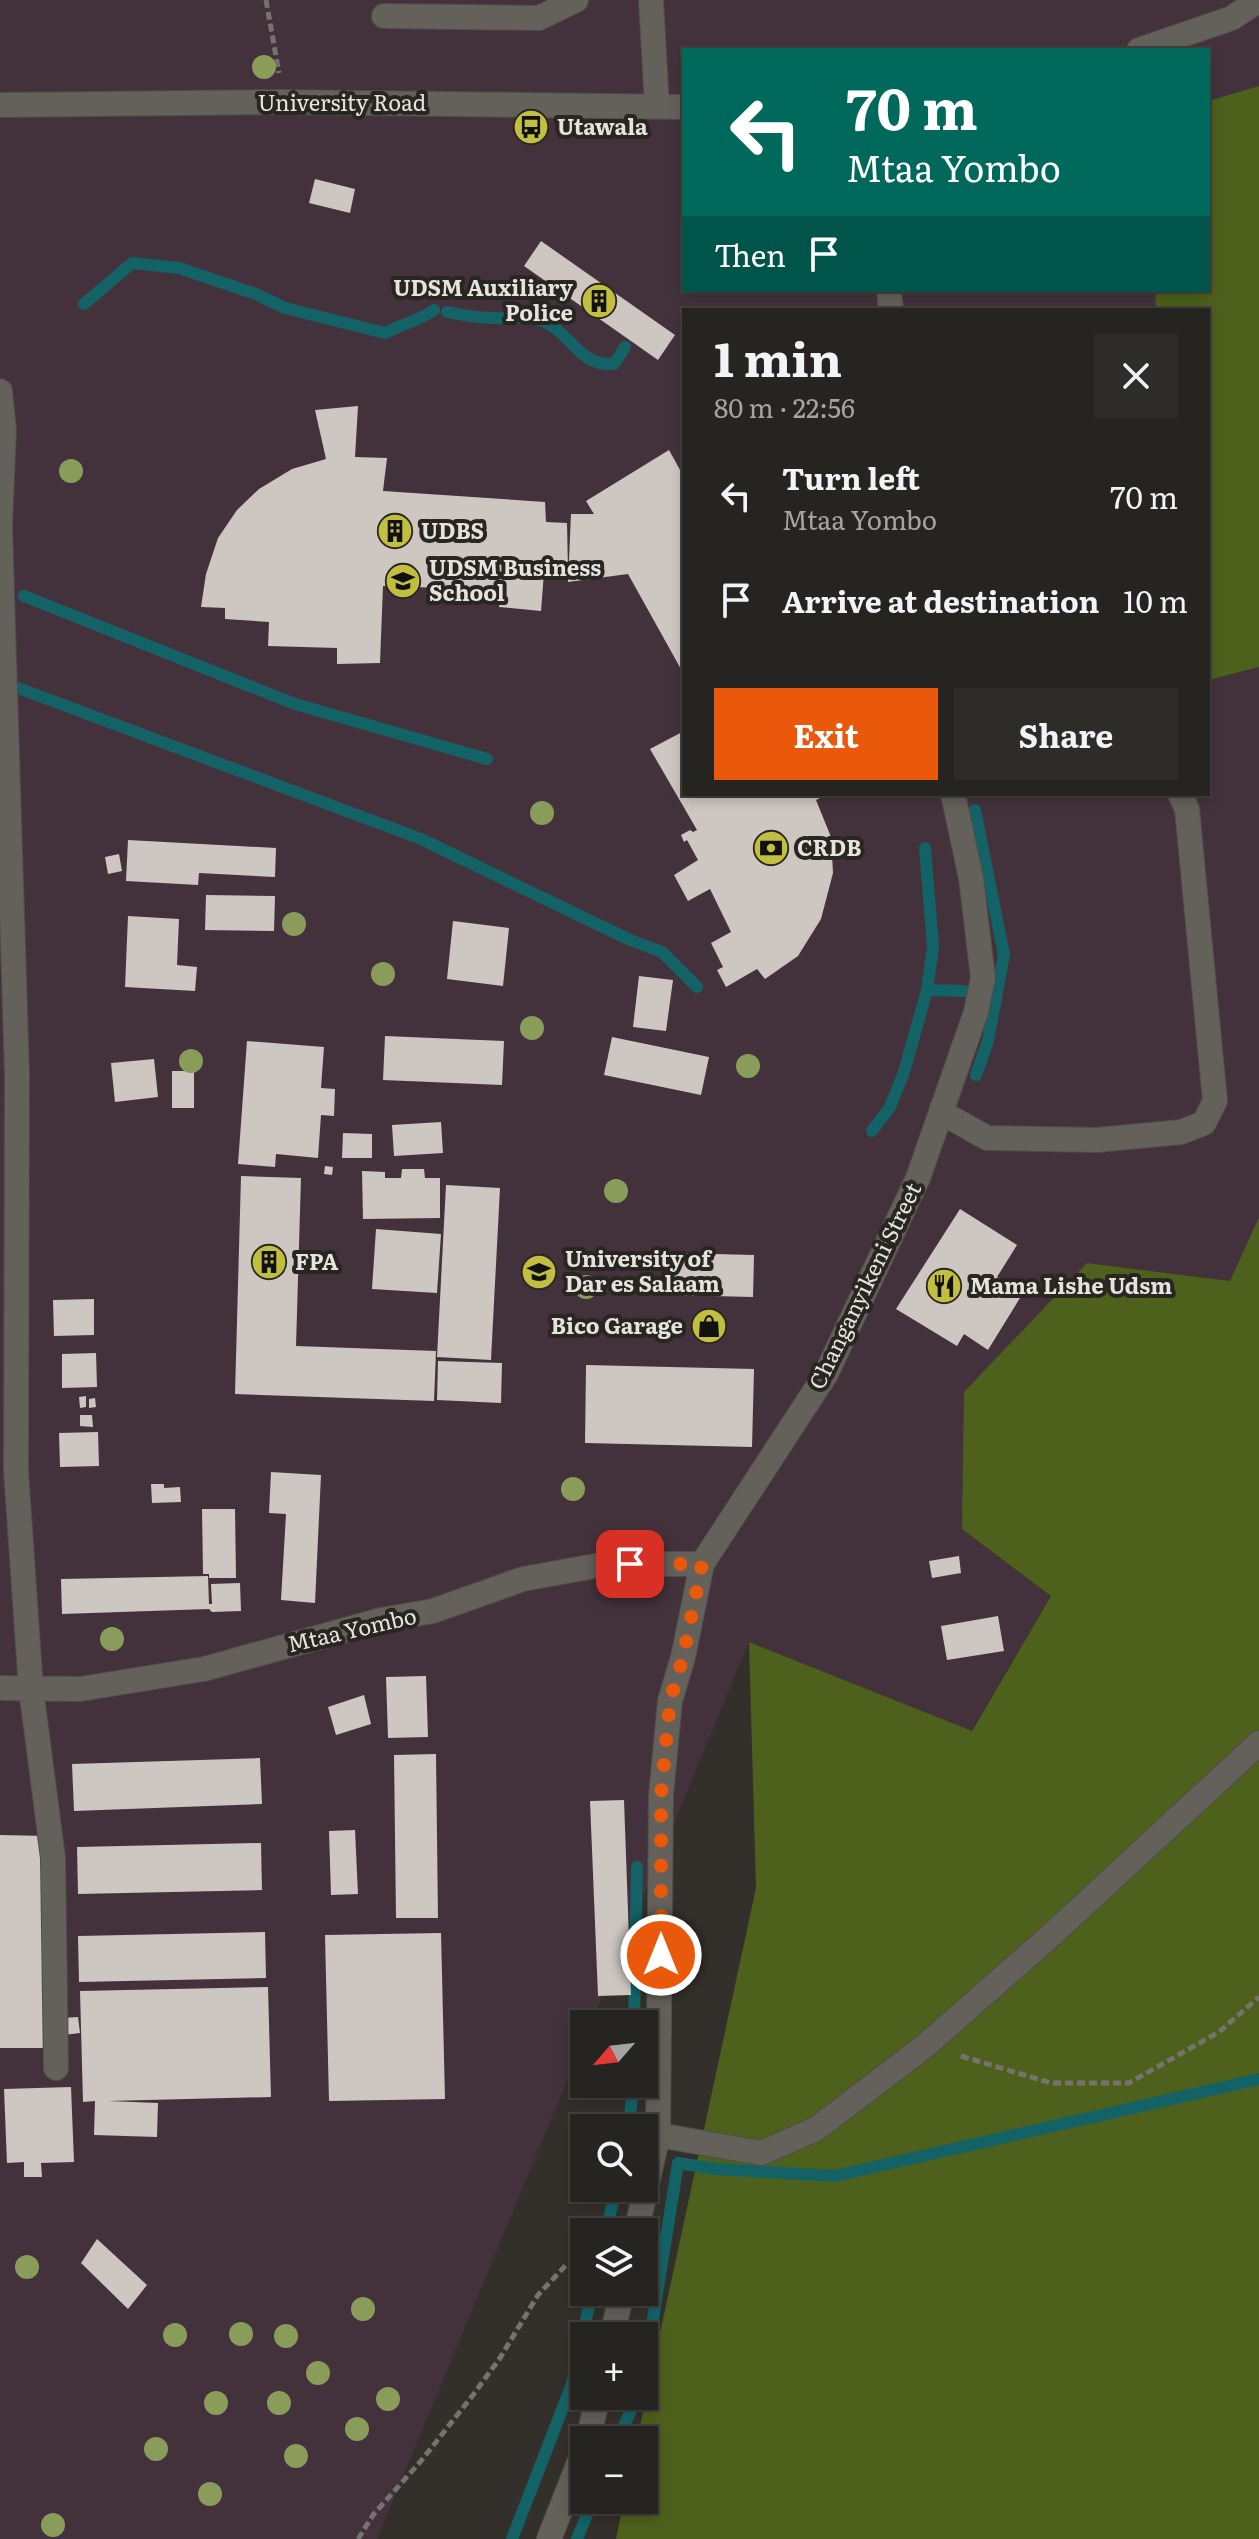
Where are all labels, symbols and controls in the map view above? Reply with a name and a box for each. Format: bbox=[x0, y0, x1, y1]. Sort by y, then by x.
text: 70 m bbox=[846, 64, 978, 147]
icon: left bbox=[714, 80, 818, 184]
street label: University Road bbox=[258, 85, 426, 118]
bus stop icon: Utawala bbox=[512, 108, 550, 146]
place label: Utawala bbox=[557, 109, 648, 142]
text: Mtaa Yombo bbox=[846, 140, 1061, 193]
text: Then bbox=[714, 232, 786, 276]
icon: arrive bbox=[802, 232, 846, 276]
place label: UDSM Auxiliary Police bbox=[393, 270, 574, 328]
building icon: UDSM Auxiliary Police bbox=[580, 282, 618, 320]
text: 1 min bbox=[714, 321, 842, 392]
button: close bbox=[1094, 334, 1178, 418]
text: 80 m · 22:56 bbox=[714, 387, 855, 426]
text: Turn left bbox=[782, 455, 920, 499]
icon: left bbox=[714, 474, 758, 518]
text: 70 m bbox=[1110, 474, 1178, 518]
text: Mtaa Yombo bbox=[782, 499, 937, 538]
building icon: UDBS bbox=[376, 512, 414, 550]
place label: UDBS bbox=[421, 513, 484, 546]
place label: UDSM Business School bbox=[429, 550, 601, 608]
school or university icon: UDSM Business School bbox=[384, 562, 422, 600]
icon: arrive bbox=[714, 578, 758, 622]
text: Arrive at destination bbox=[782, 578, 1099, 622]
text: 10 m bbox=[1123, 578, 1188, 622]
button: Exit bbox=[714, 688, 938, 780]
button: Share bbox=[954, 688, 1178, 780]
bank icon: CRDB bbox=[752, 829, 790, 867]
place label: CRDB bbox=[797, 830, 861, 863]
street label: Changanyikeni Street bbox=[799, 1176, 928, 1394]
place label: University of Dar es Salaam bbox=[565, 1241, 720, 1299]
building icon: FPA bbox=[250, 1243, 288, 1281]
place label: FPA bbox=[295, 1244, 339, 1277]
school or university icon: University of Dar es Salaam bbox=[520, 1253, 558, 1291]
restaurant icon: Mama Lishe Udsm bbox=[925, 1267, 963, 1305]
place label: Mama Lishe Udsm bbox=[970, 1268, 1172, 1301]
shop icon: Bico Garage bbox=[690, 1307, 728, 1345]
place label: Bico Garage bbox=[551, 1308, 683, 1341]
pin bbox=[596, 1530, 664, 1598]
icon: arrive bbox=[608, 1542, 652, 1586]
street label: Mtaa Yombo bbox=[284, 1598, 419, 1659]
position arrow bbox=[619, 1913, 703, 1997]
north arrow bbox=[570, 2010, 658, 2098]
map controls bbox=[570, 2010, 658, 2514]
button: search bbox=[570, 2114, 658, 2202]
button: layers bbox=[570, 2218, 658, 2306]
button: + bbox=[570, 2322, 658, 2410]
button: − bbox=[570, 2426, 658, 2514]

